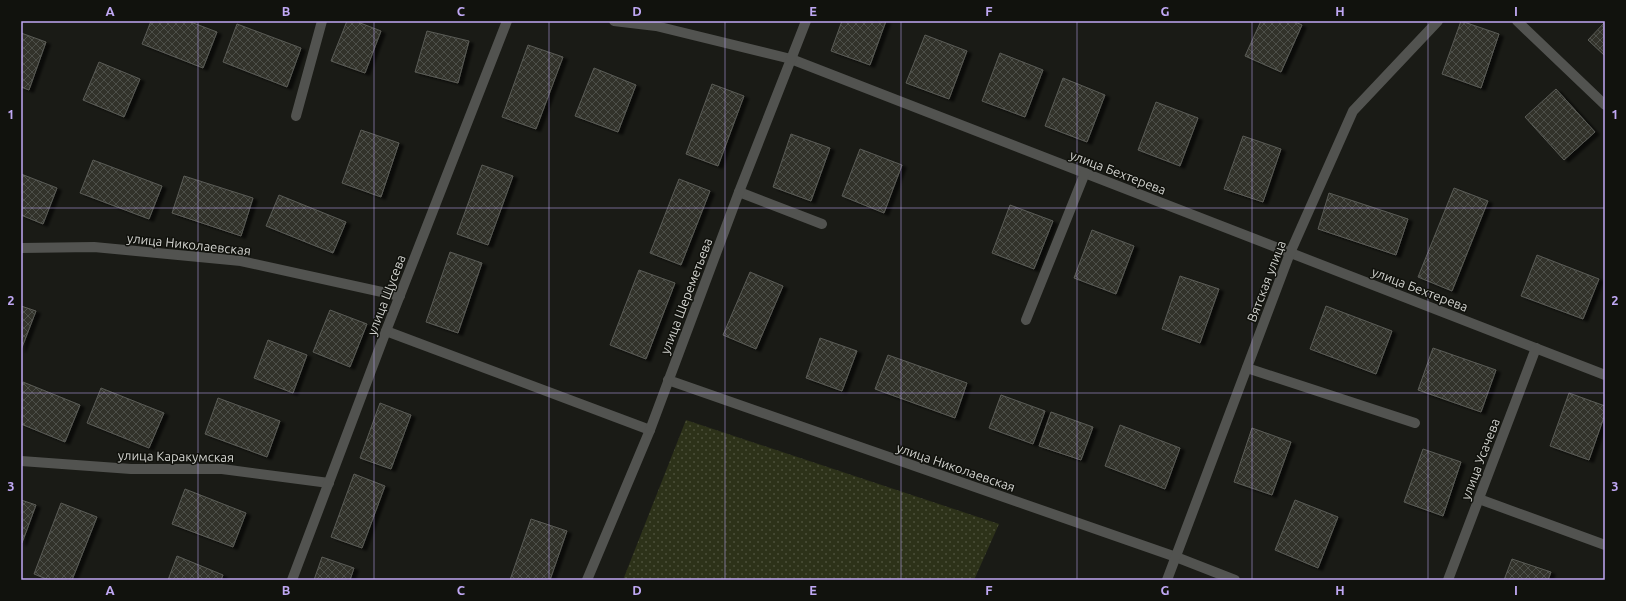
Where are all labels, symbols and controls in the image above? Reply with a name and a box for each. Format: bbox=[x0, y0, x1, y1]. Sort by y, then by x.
text: A bbox=[105, 4, 115, 18]
text: B bbox=[282, 4, 291, 18]
text: C bbox=[457, 4, 466, 18]
text: D bbox=[632, 4, 642, 18]
text: E bbox=[809, 4, 817, 18]
text: F bbox=[985, 4, 993, 18]
text: G bbox=[1161, 4, 1170, 18]
text: H bbox=[1335, 4, 1345, 18]
text: I bbox=[1514, 4, 1518, 18]
text: 1 bbox=[7, 107, 15, 121]
text: 1 bbox=[1611, 107, 1619, 121]
street label: улица Бехтерева bbox=[1068, 147, 1168, 197]
street label: улица Николаевская bbox=[126, 231, 252, 257]
street label: улица Шереметьева bbox=[657, 236, 715, 356]
street label: Вятская улица bbox=[1244, 238, 1288, 324]
street label: улица Щусева bbox=[364, 253, 408, 337]
street label: улица Бехтерева bbox=[1370, 264, 1470, 314]
text: 2 bbox=[7, 293, 15, 307]
text: 2 bbox=[1611, 293, 1619, 307]
street label: улица Усачева bbox=[1458, 416, 1502, 502]
street label: улица Николаевская bbox=[895, 440, 1017, 494]
street label: улица Каракумская bbox=[118, 448, 234, 464]
text: 3 bbox=[7, 479, 15, 493]
text: 3 bbox=[1611, 479, 1619, 493]
text: A bbox=[105, 583, 115, 597]
text: B bbox=[282, 583, 291, 597]
text: C bbox=[457, 583, 466, 597]
text: D bbox=[632, 583, 642, 597]
text: E bbox=[809, 583, 817, 597]
text: F bbox=[985, 583, 993, 597]
text: G bbox=[1161, 583, 1170, 597]
text: H bbox=[1335, 583, 1345, 597]
text: I bbox=[1514, 583, 1518, 597]

